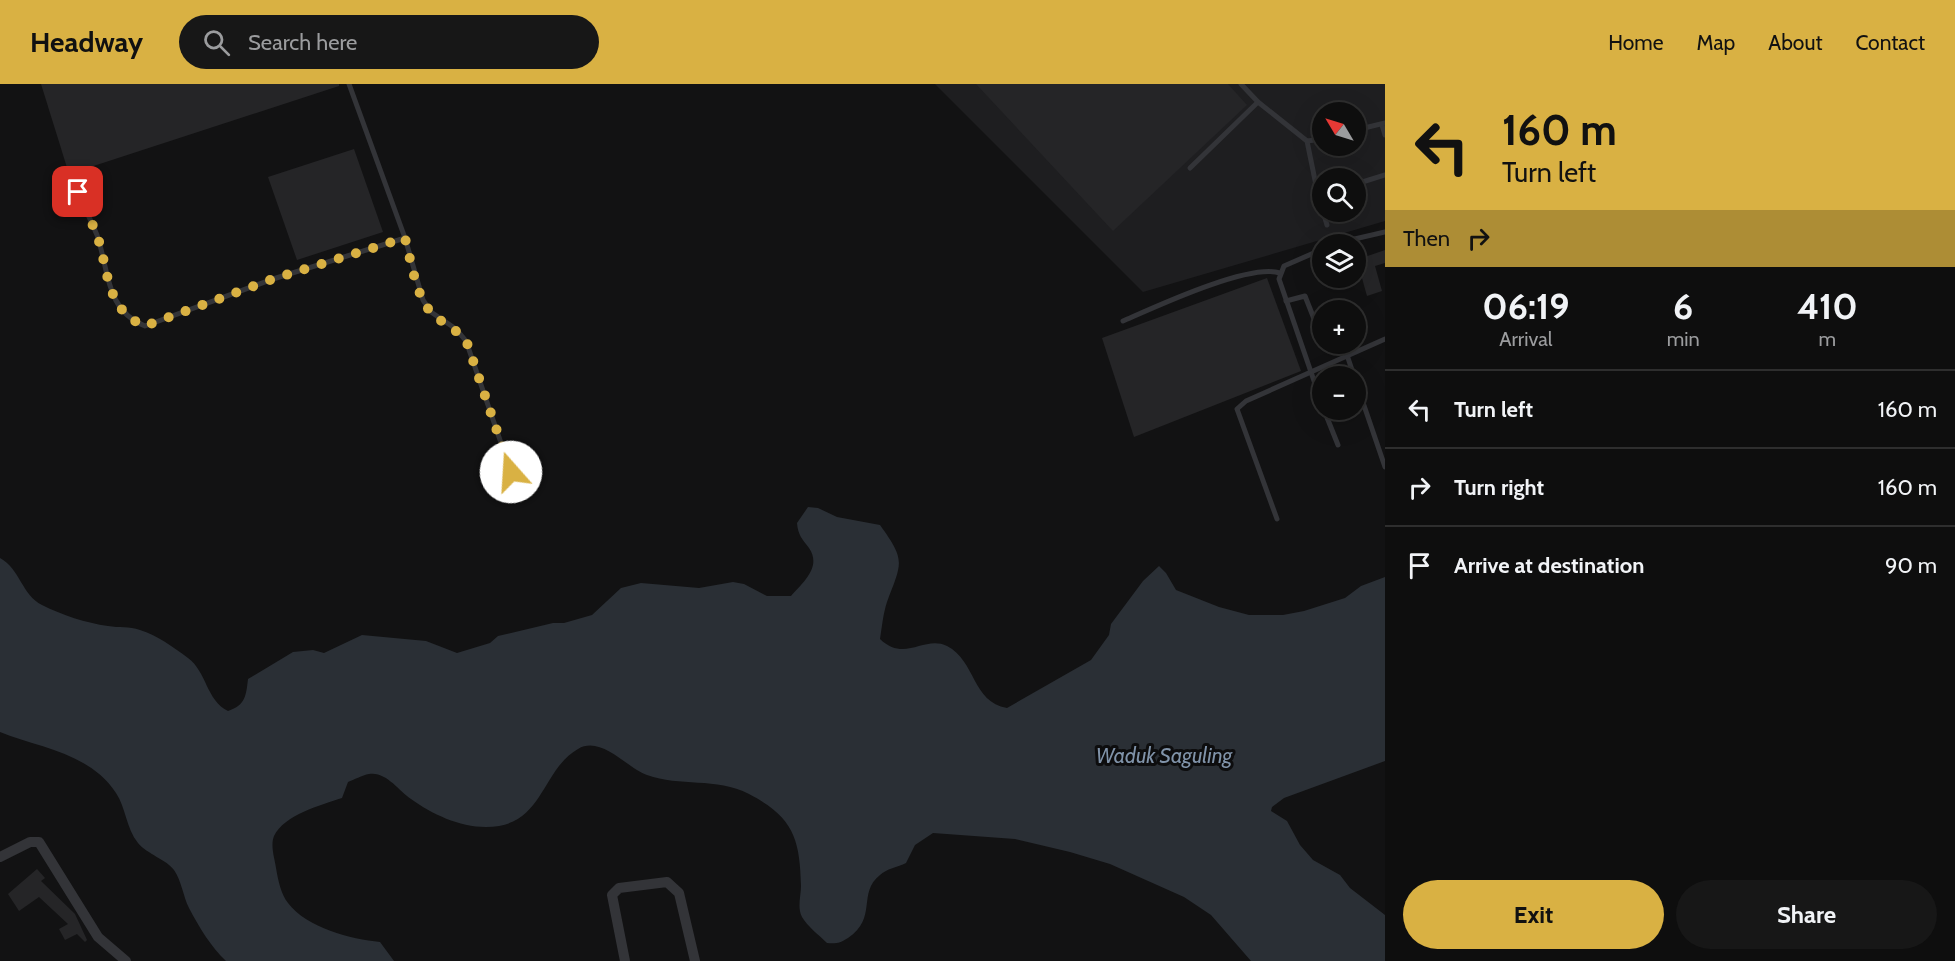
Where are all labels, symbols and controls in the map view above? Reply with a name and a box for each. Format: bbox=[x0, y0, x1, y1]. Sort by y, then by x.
search box bbox=[179, 15, 599, 69]
text: Headway bbox=[30, 25, 143, 59]
icon: search bbox=[200, 26, 233, 59]
text: Search here bbox=[248, 29, 357, 56]
text: Home bbox=[1608, 30, 1664, 55]
text: Map bbox=[1697, 30, 1735, 55]
text: About bbox=[1768, 30, 1822, 55]
text: Contact bbox=[1855, 30, 1925, 55]
north arrow bbox=[1312, 102, 1366, 156]
map controls bbox=[1312, 102, 1366, 420]
text: 160 m bbox=[1502, 104, 1617, 156]
icon: left bbox=[1403, 108, 1481, 186]
text: Turn left bbox=[1502, 156, 1596, 189]
pin bbox=[52, 166, 103, 217]
button: search bbox=[1312, 168, 1366, 222]
icon: arrive bbox=[61, 175, 94, 208]
icon: right bbox=[1462, 222, 1495, 255]
text: Then bbox=[1403, 225, 1450, 252]
button: layers bbox=[1312, 234, 1366, 288]
text: 06:19 bbox=[1482, 284, 1569, 328]
text: 6 bbox=[1673, 284, 1693, 328]
text: 410 bbox=[1797, 284, 1858, 328]
button: + bbox=[1312, 300, 1366, 354]
text: Arrival bbox=[1499, 327, 1552, 351]
text: min bbox=[1667, 327, 1700, 351]
text: m bbox=[1819, 327, 1836, 351]
button: − bbox=[1312, 366, 1366, 420]
icon: left bbox=[1403, 393, 1436, 426]
text: Turn left bbox=[1454, 396, 1533, 423]
text: 160 m bbox=[1878, 396, 1937, 423]
position arrow bbox=[479, 440, 543, 504]
icon: right bbox=[1403, 471, 1436, 504]
text: Turn right bbox=[1454, 474, 1544, 501]
text: 160 m bbox=[1878, 474, 1937, 501]
icon: arrive bbox=[1403, 549, 1436, 582]
text: Arrive at destination bbox=[1454, 552, 1644, 579]
text: 90 m bbox=[1885, 552, 1937, 579]
water label: Waduk Saguling bbox=[1096, 743, 1233, 768]
button: Exit bbox=[1403, 880, 1664, 949]
button: Share bbox=[1676, 880, 1937, 949]

